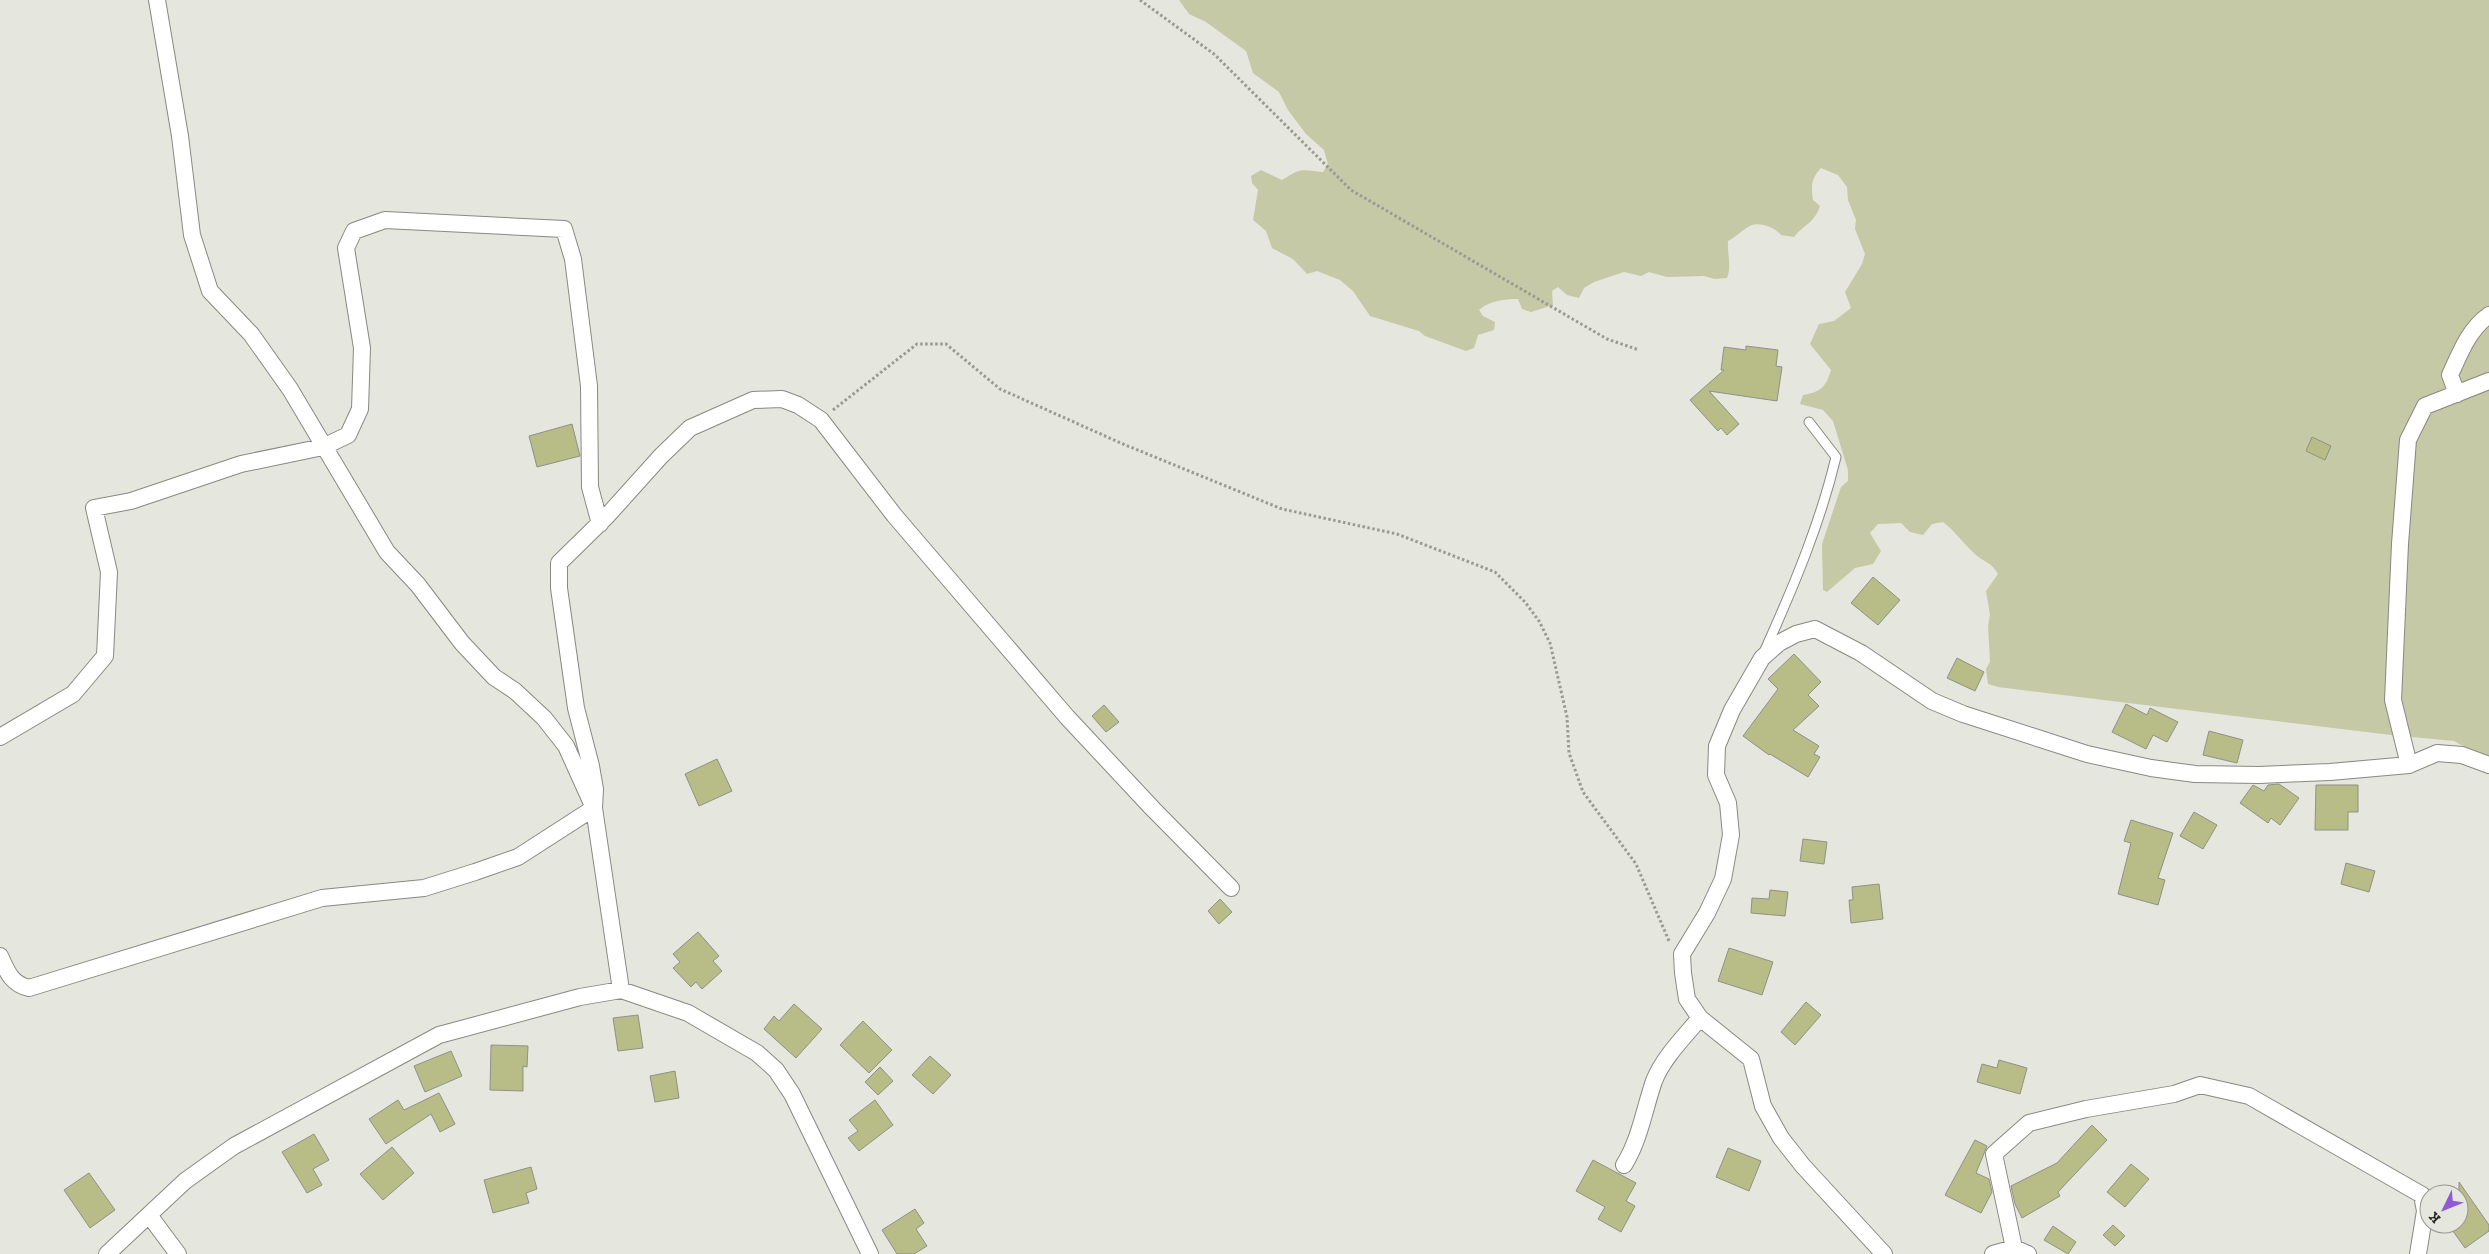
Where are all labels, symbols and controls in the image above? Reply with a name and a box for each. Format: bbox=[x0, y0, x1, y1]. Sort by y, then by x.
north arrow bbox=[2419, 1184, 2469, 1234]
text: K bbox=[2425, 1208, 2444, 1227]

